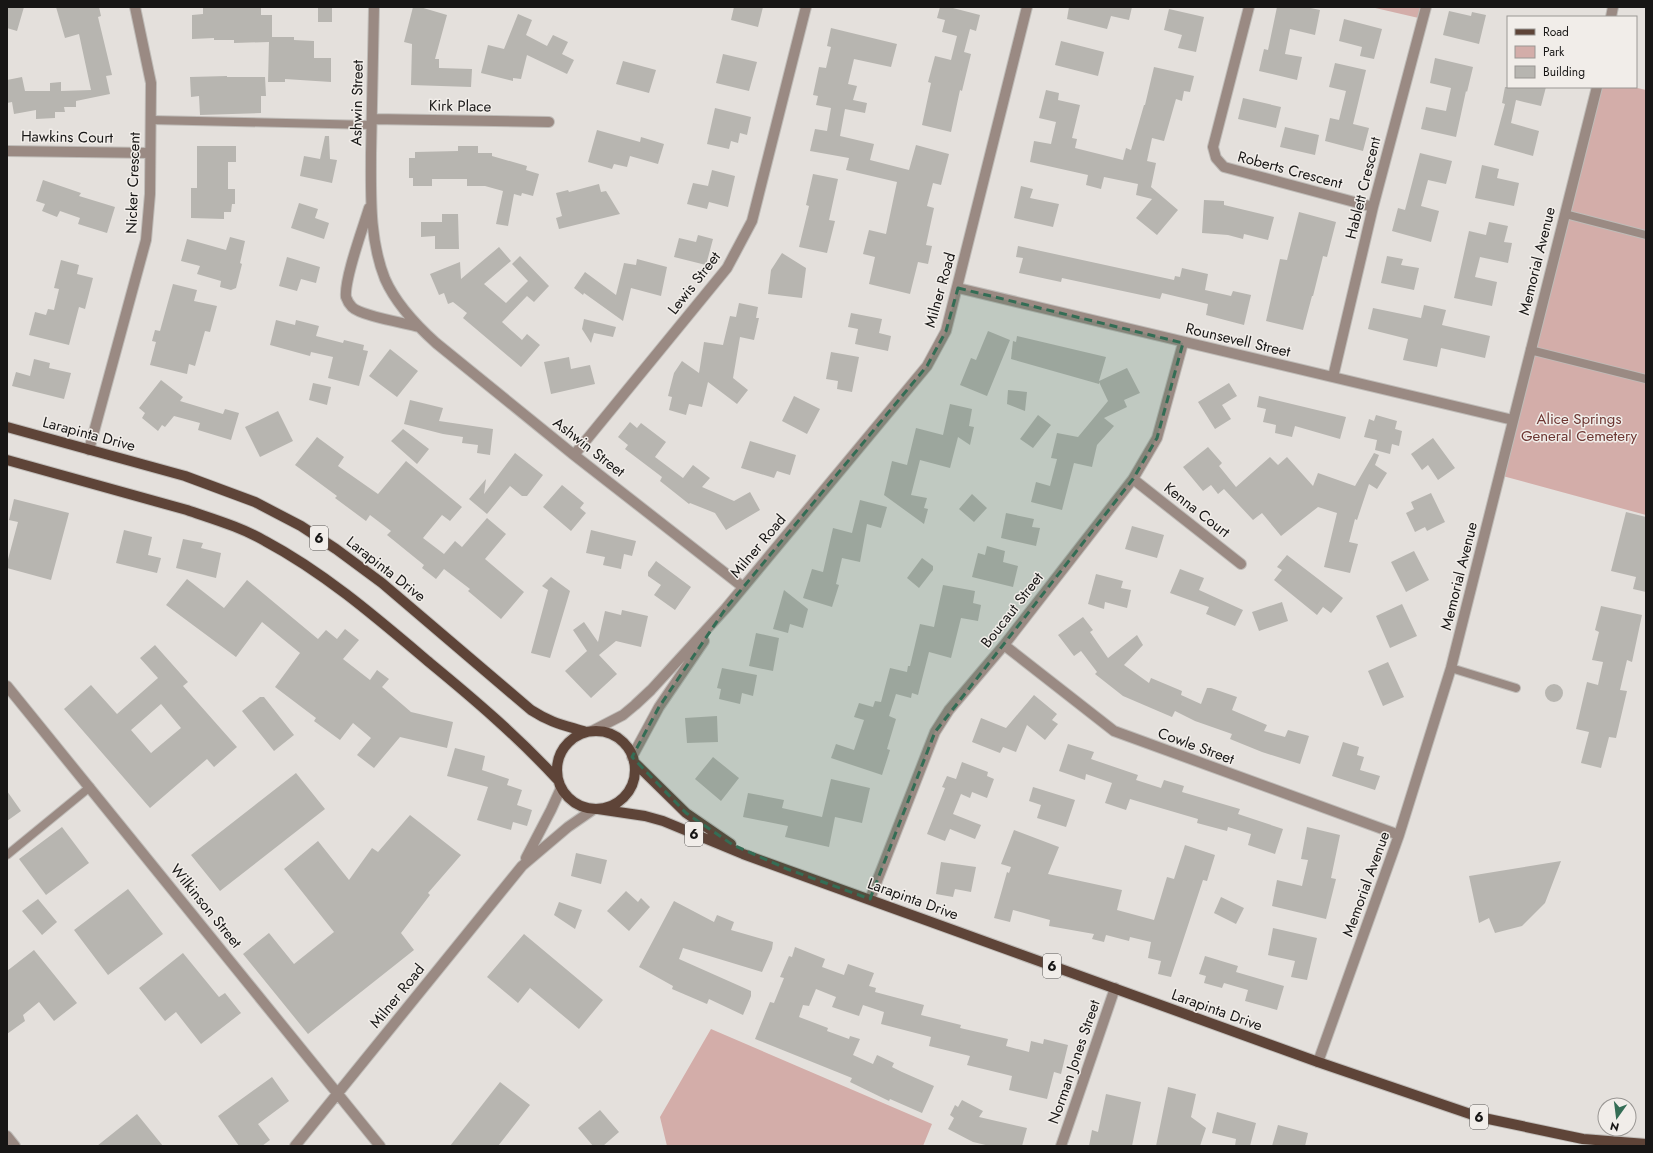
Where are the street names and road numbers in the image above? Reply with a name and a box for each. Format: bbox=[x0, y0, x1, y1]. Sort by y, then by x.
street label: Ashwin Street bbox=[345, 59, 369, 146]
street label: Kirk Place bbox=[429, 94, 492, 118]
street label: Hawkins Court bbox=[21, 125, 114, 149]
street label: Nicker Crescent bbox=[120, 131, 146, 234]
street label: Hablett Crescent bbox=[1340, 134, 1386, 241]
street label: Roberts Crescent bbox=[1235, 145, 1345, 195]
street label: Memorial Avenue bbox=[1513, 204, 1561, 317]
street label: Lewis Street bbox=[662, 246, 726, 319]
street label: Milner Road bbox=[919, 250, 961, 330]
street label: Rounsevell Street bbox=[1183, 317, 1293, 363]
street label: Larapinta Drive bbox=[40, 411, 138, 457]
street label: Ashwin Street bbox=[548, 412, 630, 482]
street label: Kenna Court bbox=[1159, 477, 1235, 543]
street label: Milner Road bbox=[725, 509, 791, 583]
street label: Memorial Avenue bbox=[1435, 519, 1483, 632]
road number: 6 bbox=[310, 526, 328, 550]
street label: Larapinta Drive bbox=[342, 531, 431, 607]
street label: Boucaut Street bbox=[975, 567, 1049, 652]
street label: Cowle Street bbox=[1155, 722, 1238, 770]
road number: 6 bbox=[685, 822, 703, 846]
street label: Memorial Avenue bbox=[1337, 828, 1395, 940]
street label: Wilkinson Street bbox=[165, 859, 247, 953]
street label: Larapinta Drive bbox=[864, 872, 962, 926]
road number: 6 bbox=[1043, 954, 1061, 978]
street label: Milner Road bbox=[364, 959, 430, 1033]
street label: Larapinta Drive bbox=[1168, 983, 1266, 1037]
street label: Norman Jones Street bbox=[1042, 997, 1106, 1127]
road number: 6 bbox=[1470, 1105, 1488, 1129]

